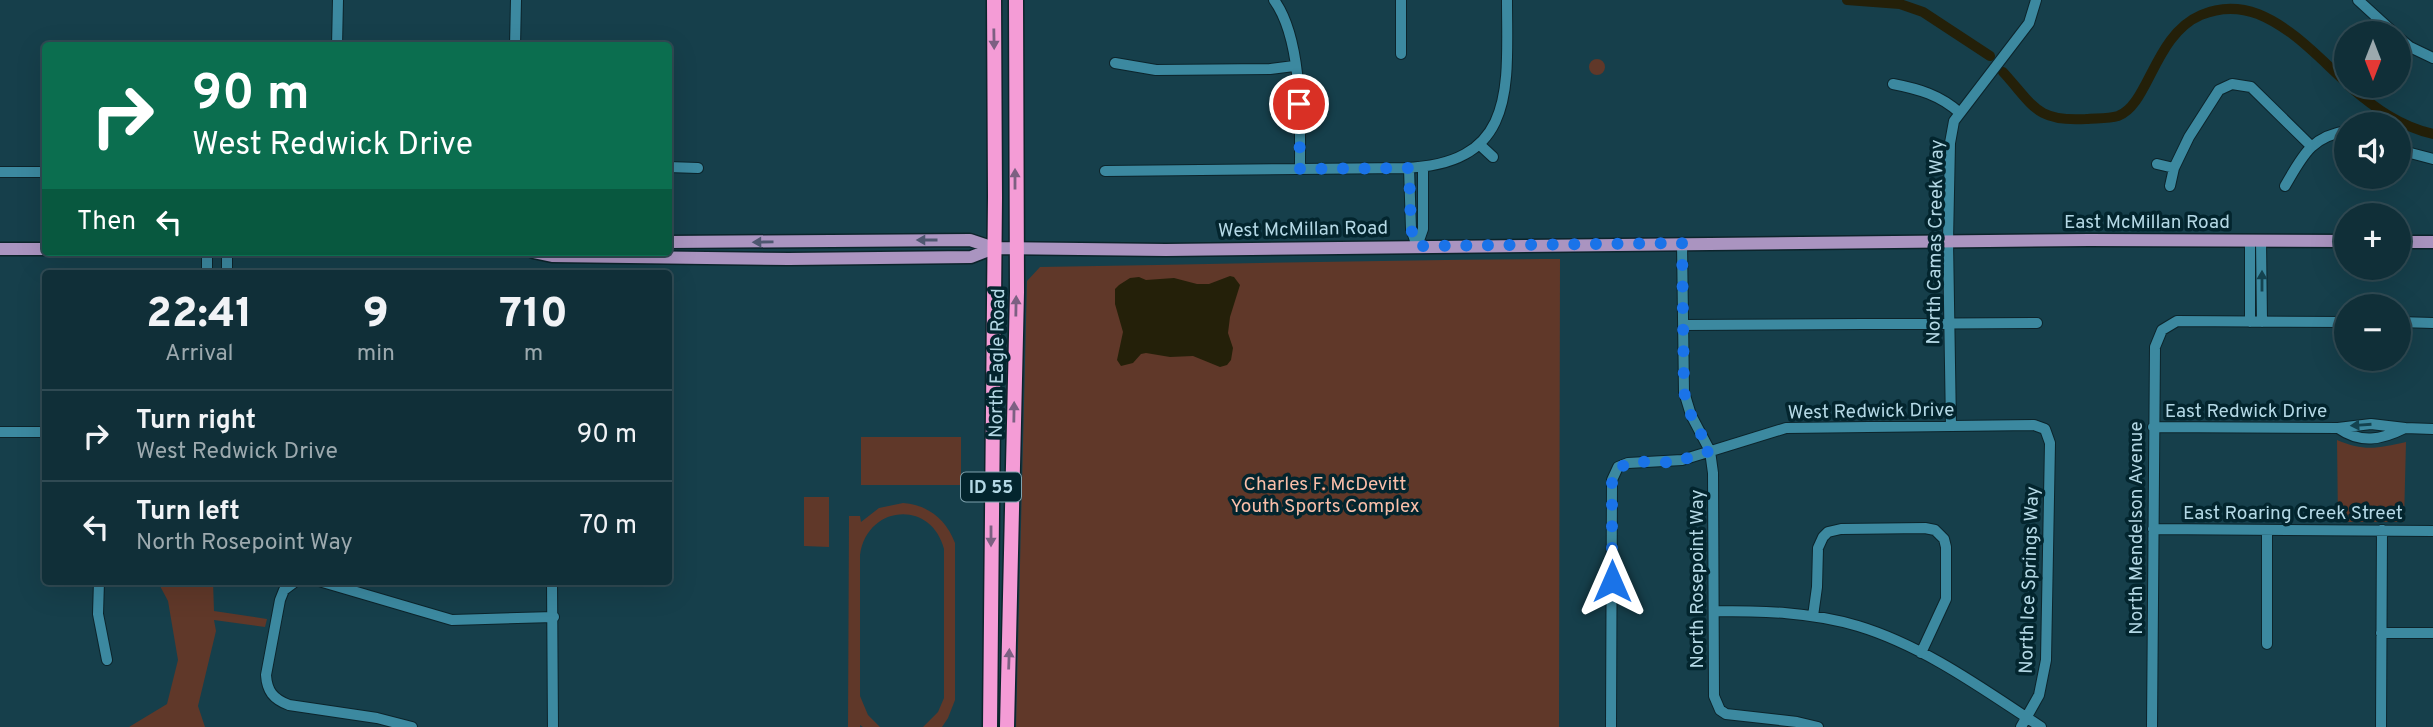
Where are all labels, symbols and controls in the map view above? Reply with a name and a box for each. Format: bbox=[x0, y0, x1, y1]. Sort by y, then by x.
north arrow bbox=[2334, 21, 2412, 98]
map controls bbox=[2334, 21, 2411, 371]
one-way arrow bbox=[989, 28, 1000, 50]
text: 90 m bbox=[192, 65, 310, 127]
icon: right bbox=[77, 70, 168, 161]
pin bbox=[1269, 74, 1329, 134]
icon: arrive bbox=[1280, 85, 1318, 123]
button: sound bbox=[2334, 112, 2411, 189]
text: West Redwick Drive bbox=[192, 126, 473, 166]
street label: North Camas Creek Way bbox=[1922, 139, 1950, 345]
one-way arrow bbox=[1009, 168, 1021, 190]
icon: left bbox=[150, 203, 188, 241]
button: + bbox=[2334, 203, 2411, 280]
text: Then bbox=[77, 206, 136, 239]
street label: East McMillan Road bbox=[2064, 211, 2230, 235]
street label: West McMillan Road bbox=[1218, 217, 1388, 243]
one-way arrow bbox=[916, 234, 938, 246]
one-way arrow bbox=[751, 236, 773, 247]
one-way arrow bbox=[2256, 270, 2268, 292]
street label: North Eagle Road bbox=[985, 288, 1011, 438]
text: 22:41 bbox=[146, 289, 253, 342]
text: 9 bbox=[363, 289, 389, 342]
text: 710 bbox=[499, 289, 568, 342]
button: − bbox=[2334, 294, 2411, 371]
one-way arrow bbox=[1011, 295, 1022, 317]
text: Arrival bbox=[165, 340, 234, 369]
text: min bbox=[357, 340, 395, 369]
text: m bbox=[524, 340, 543, 369]
street label: West Redwick Drive bbox=[1787, 399, 1955, 425]
one-way arrow bbox=[1008, 400, 1020, 422]
street label: East Redwick Drive bbox=[2165, 400, 2327, 424]
text: Turn right bbox=[136, 405, 256, 438]
icon: right bbox=[77, 417, 115, 455]
text: 90 m bbox=[577, 419, 637, 452]
one-way arrow bbox=[2349, 420, 2371, 431]
street label: North Mendelson Avenue bbox=[2125, 421, 2149, 635]
text: West Redwick Drive bbox=[136, 438, 338, 467]
road number: ID 55 bbox=[961, 472, 1021, 502]
park label: Charles F. McDevitt Youth Sports Complex bbox=[1230, 473, 1420, 519]
street label: North Ice Springs Way bbox=[2015, 486, 2045, 674]
street label: North Rosepoint Way bbox=[1686, 490, 1710, 668]
text: Turn left bbox=[136, 496, 240, 529]
street label: East Roaring Creek Street bbox=[2183, 502, 2403, 526]
icon: left bbox=[77, 508, 115, 546]
text: 70 m bbox=[579, 510, 637, 543]
one-way arrow bbox=[985, 526, 997, 548]
text: North Rosepoint Way bbox=[136, 529, 353, 558]
position arrow bbox=[1575, 544, 1649, 618]
one-way arrow bbox=[1003, 648, 1014, 670]

